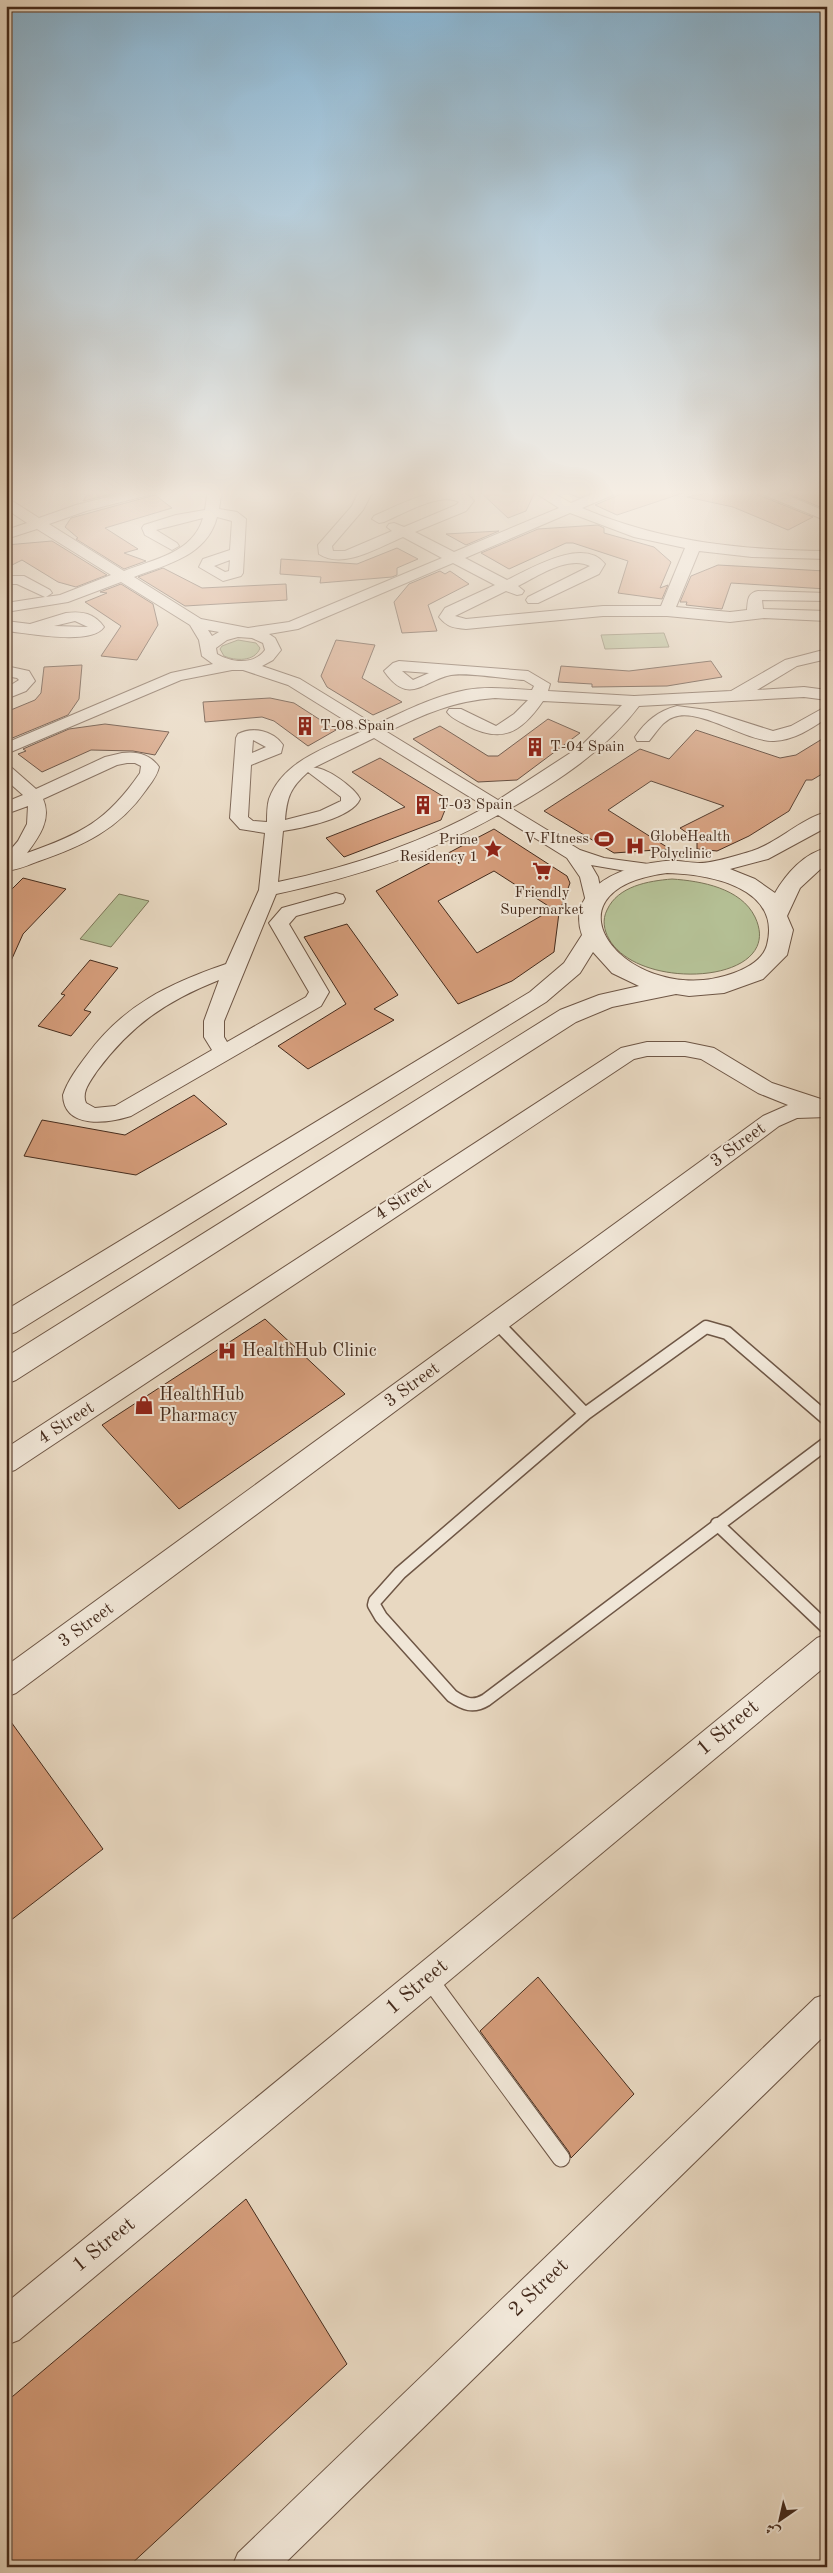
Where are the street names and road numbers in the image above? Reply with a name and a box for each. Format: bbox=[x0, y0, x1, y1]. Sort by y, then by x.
street label: 3 Street bbox=[707, 1119, 769, 1171]
street label: 4 Street bbox=[372, 1174, 434, 1224]
street label: 3 Street bbox=[381, 1359, 443, 1411]
street label: 4 Street bbox=[35, 1398, 97, 1448]
street label: 3 Street bbox=[55, 1599, 117, 1651]
street label: 1 Street bbox=[693, 1696, 763, 1760]
street label: 1 Street bbox=[382, 1955, 452, 2019]
street label: 1 Street bbox=[69, 2214, 139, 2276]
street label: 2 Street bbox=[505, 2255, 573, 2321]

